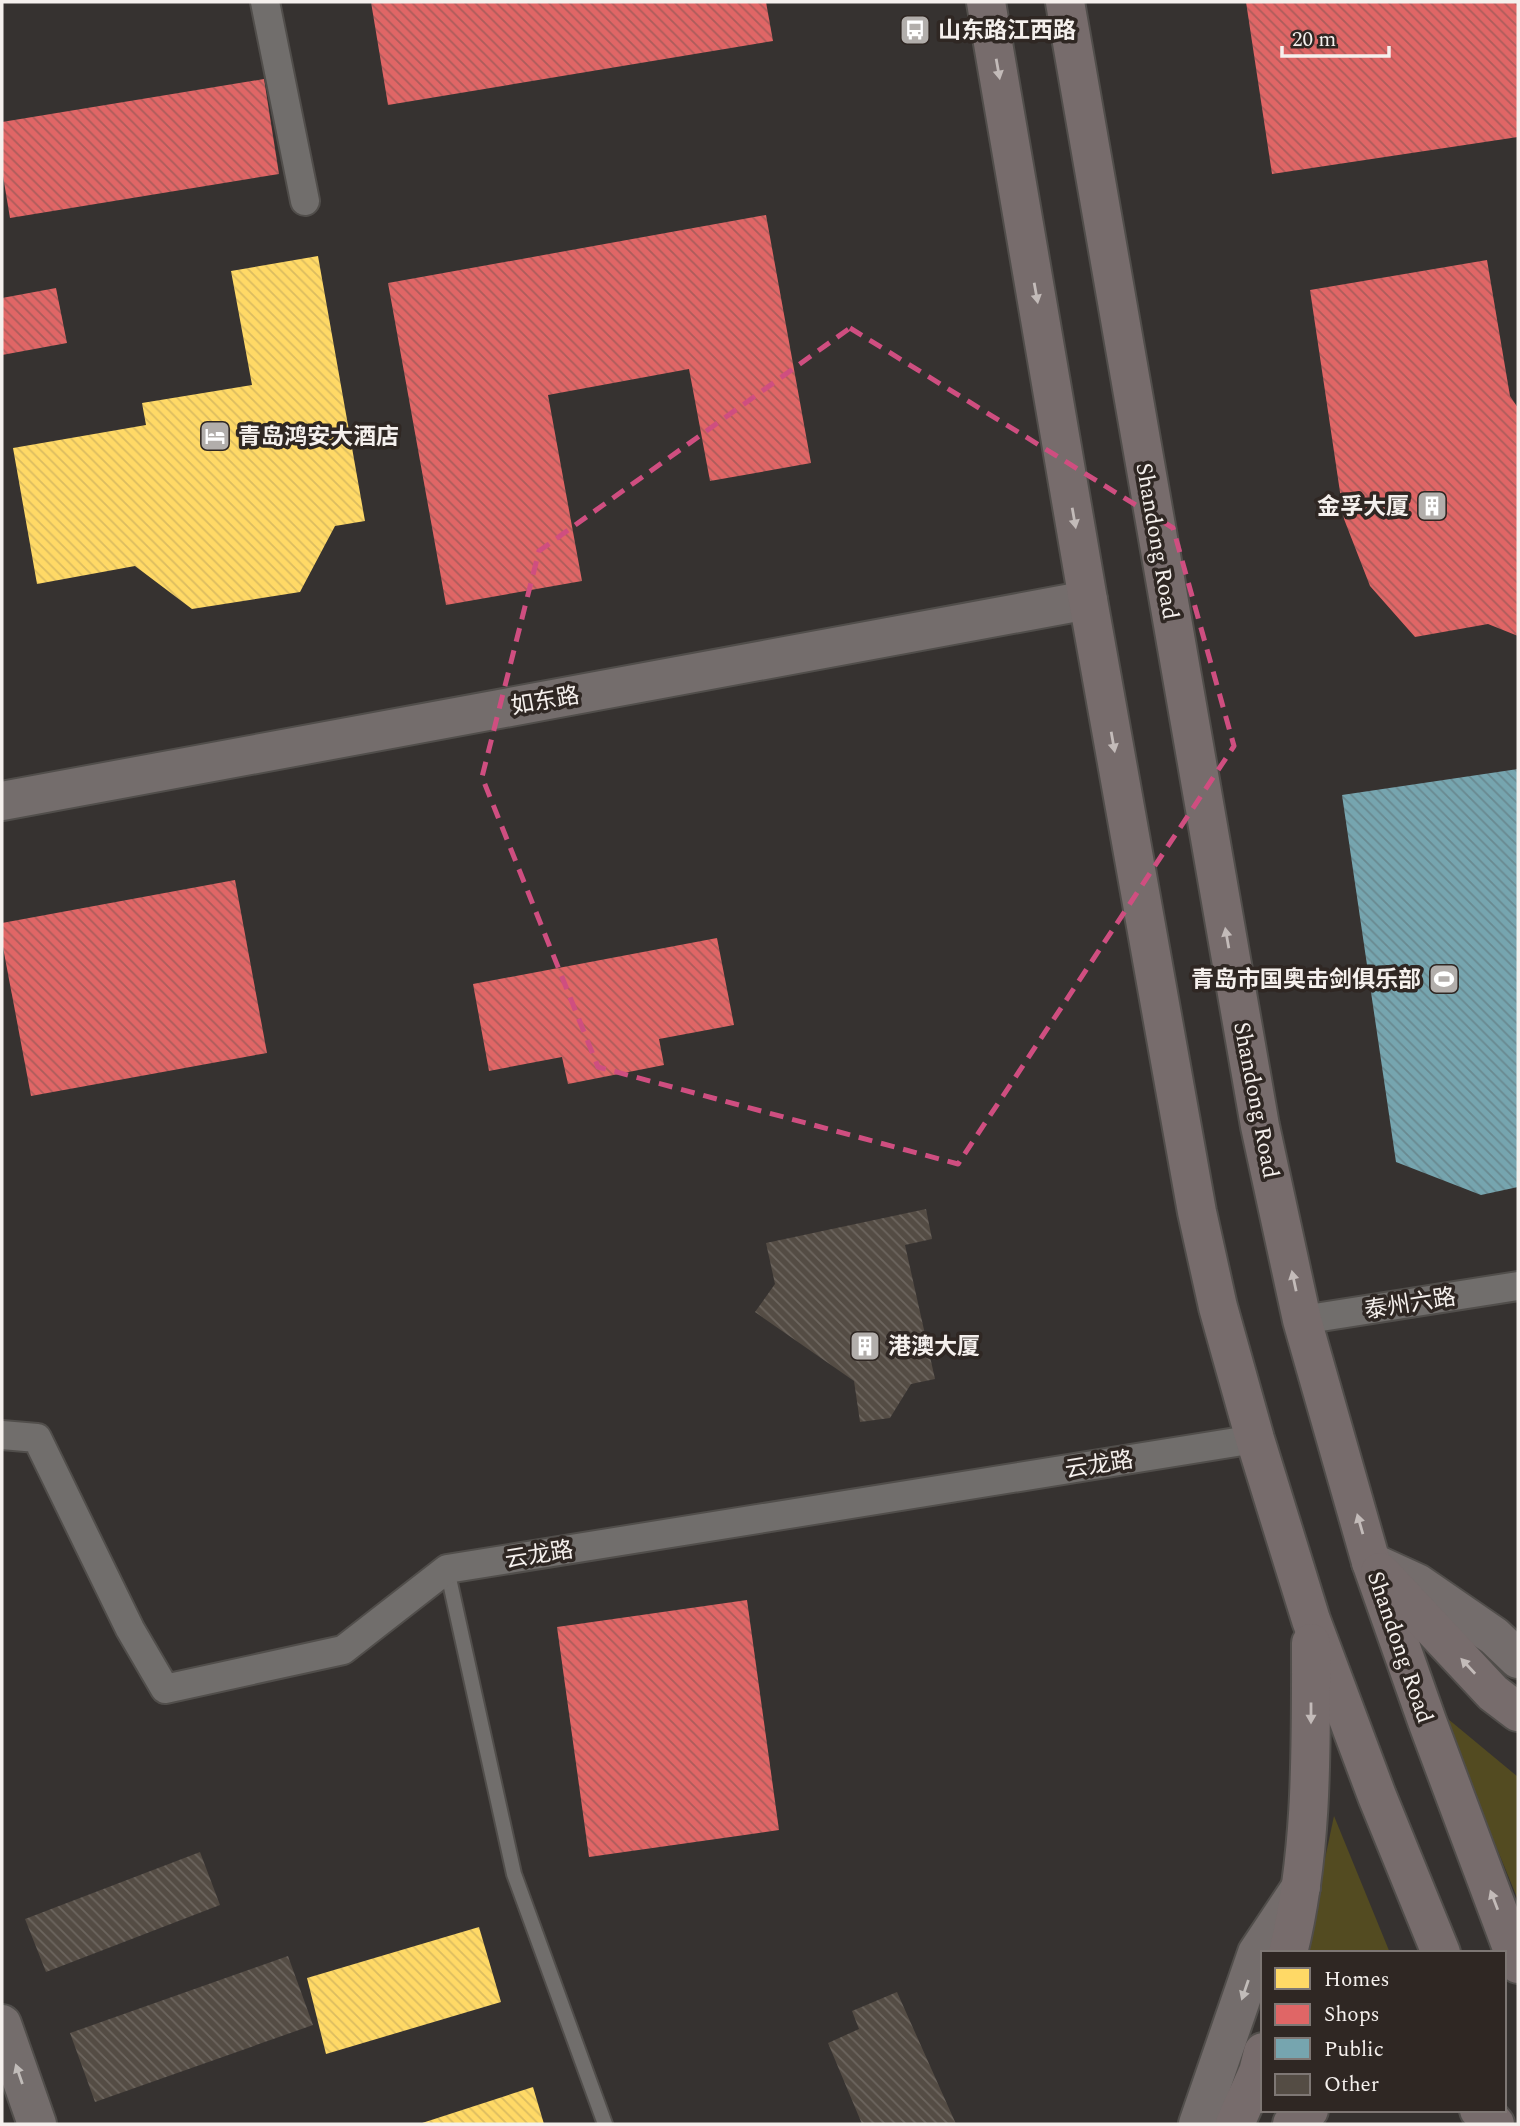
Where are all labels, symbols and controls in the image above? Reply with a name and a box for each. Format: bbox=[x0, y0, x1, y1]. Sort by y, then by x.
bus stop icon: 山东路江西路 bbox=[898, 13, 932, 47]
place label: 山东路江西路 bbox=[938, 14, 1076, 49]
scale bar bbox=[1282, 14, 1389, 58]
text: 20 m bbox=[1292, 24, 1336, 56]
one-way arrow bbox=[993, 58, 1004, 80]
one-way arrow bbox=[1031, 282, 1042, 304]
hotel icon: 青岛鸿安大酒店 bbox=[198, 419, 232, 453]
place label: 青岛鸿安大酒店 bbox=[238, 420, 399, 455]
street label: Shandong Road bbox=[1125, 460, 1188, 623]
building icon: 金孚大厦 bbox=[1415, 489, 1449, 523]
place label: 金孚大厦 bbox=[1317, 490, 1409, 525]
one-way arrow bbox=[1069, 507, 1080, 529]
street label: 如东路 bbox=[508, 678, 582, 725]
one-way arrow bbox=[1108, 731, 1119, 753]
one-way arrow bbox=[1221, 927, 1232, 949]
sports icon: 青岛市国奥击剑俱乐部 bbox=[1427, 962, 1461, 996]
place label: 青岛市国奥击剑俱乐部 bbox=[1191, 963, 1421, 998]
street label: Shandong Road bbox=[1223, 1019, 1288, 1182]
one-way arrow bbox=[1288, 1270, 1299, 1292]
street label: 泰州六路 bbox=[1362, 1280, 1458, 1329]
building icon: 港澳大厦 bbox=[848, 1329, 882, 1363]
place label: 港澳大厦 bbox=[888, 1330, 980, 1365]
street label: 云龙路 bbox=[1062, 1443, 1136, 1488]
one-way arrow bbox=[1354, 1513, 1365, 1535]
street label: 云龙路 bbox=[502, 1533, 576, 1578]
street label: Shandong Road bbox=[1357, 1567, 1442, 1728]
one-way arrow bbox=[1461, 1658, 1477, 1675]
one-way arrow bbox=[1305, 1702, 1317, 1724]
one-way arrow bbox=[1488, 1889, 1499, 1910]
legend bbox=[1261, 1951, 1506, 2112]
text: Homes bbox=[1324, 1964, 1390, 1996]
one-way arrow bbox=[1239, 1979, 1250, 2000]
text: Shops bbox=[1324, 1999, 1380, 2031]
text: Public bbox=[1324, 2034, 1384, 2066]
one-way arrow bbox=[13, 2064, 24, 2085]
text: Other bbox=[1324, 2069, 1379, 2101]

